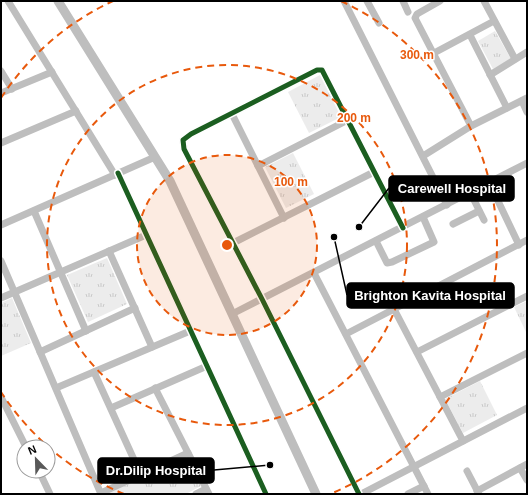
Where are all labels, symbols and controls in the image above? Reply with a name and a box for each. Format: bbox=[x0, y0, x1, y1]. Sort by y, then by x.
text: 300 m bbox=[400, 48, 434, 62]
text: 200 m bbox=[337, 111, 371, 125]
text: 100 m bbox=[274, 175, 308, 189]
callout: Carewell Hospital bbox=[389, 176, 514, 201]
text: Carewell Hospital bbox=[398, 181, 506, 196]
centre of rings bbox=[220, 238, 234, 252]
callout: Brighton Kavita Hospital bbox=[347, 283, 514, 308]
text: Brighton Kavita Hospital bbox=[354, 288, 506, 303]
north arrow bbox=[16, 439, 56, 479]
text: N bbox=[26, 443, 38, 457]
callout: Dr.Dilip Hospital bbox=[98, 458, 214, 483]
text: Dr.Dilip Hospital bbox=[106, 463, 206, 478]

